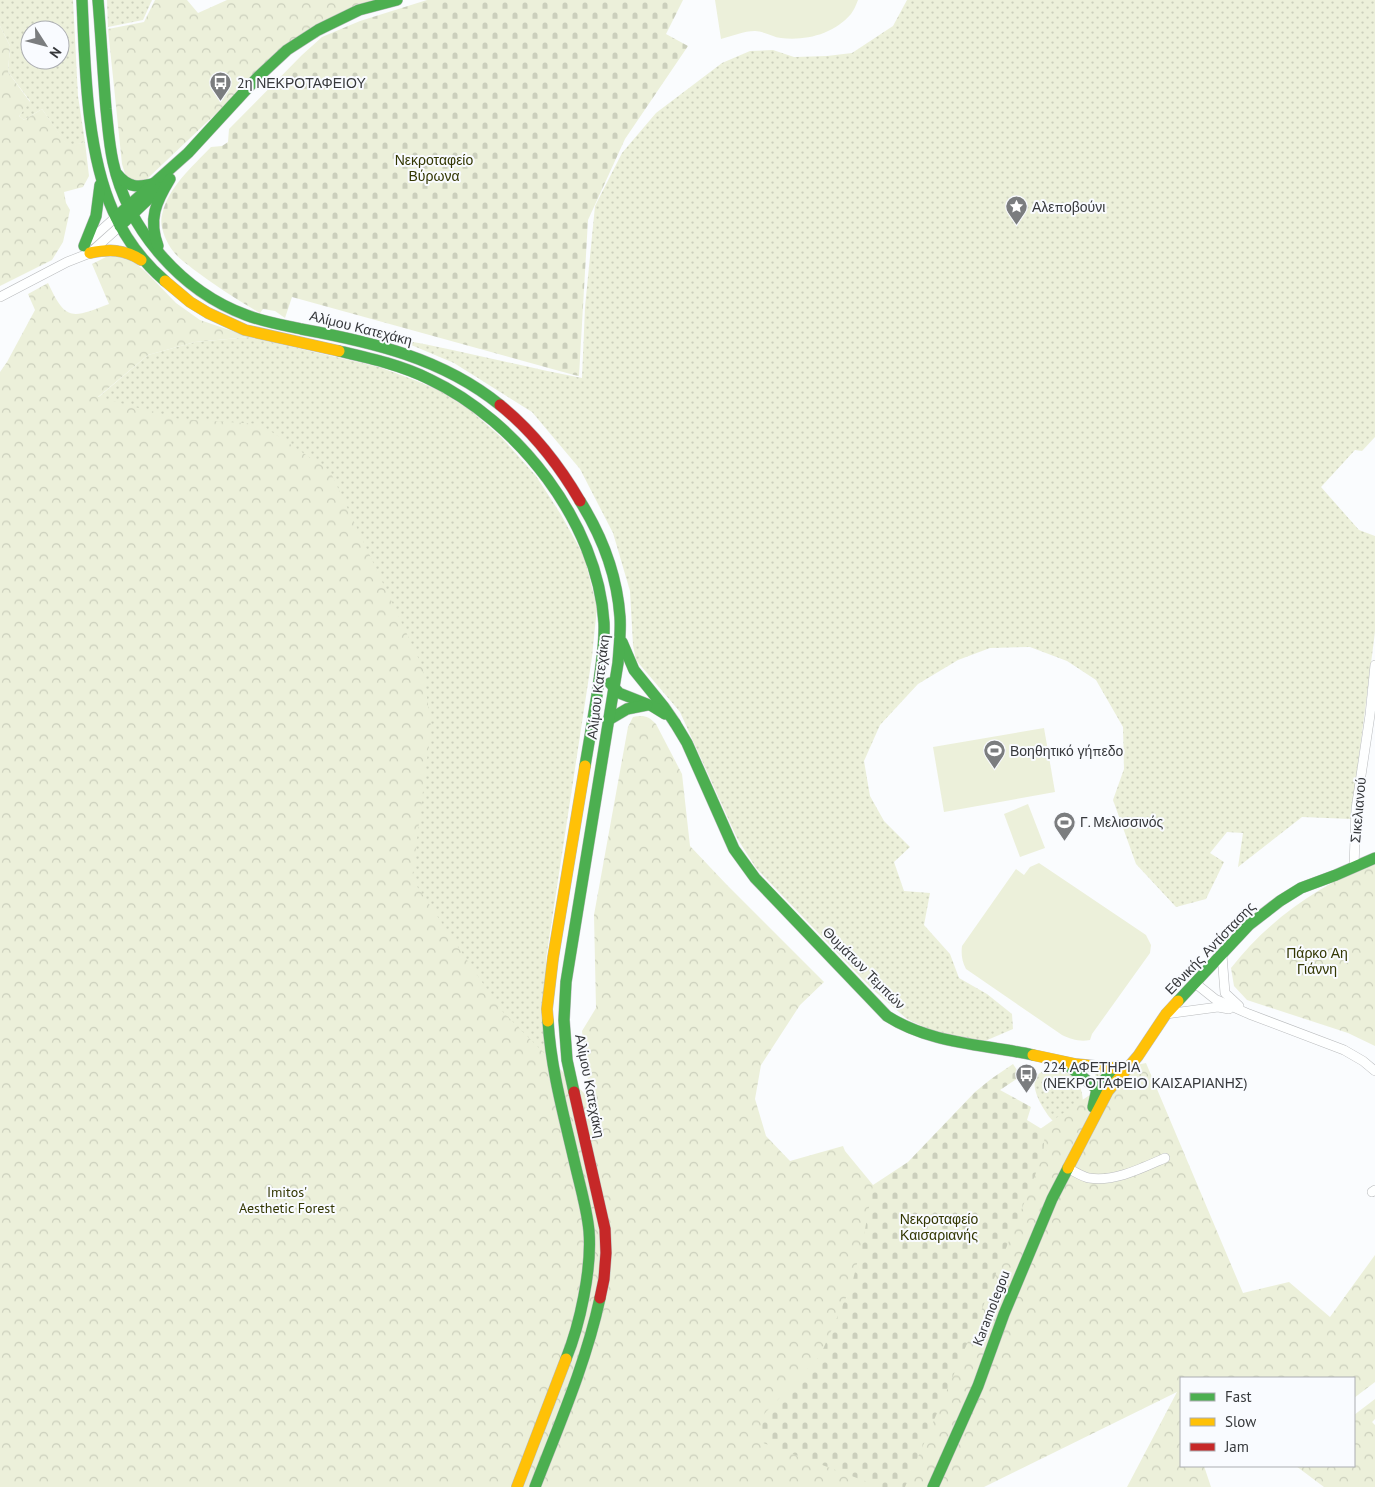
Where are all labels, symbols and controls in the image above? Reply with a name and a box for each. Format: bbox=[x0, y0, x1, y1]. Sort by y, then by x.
north arrow bbox=[20, 20, 70, 70]
text: N bbox=[46, 44, 66, 62]
bus stop icon: 2η ΝΕΚΡΟΤΑΦΕΙΟΥ bbox=[209, 71, 233, 102]
place label: 2η ΝΕΚΡΟΤΑΦΕΙΟΥ bbox=[237, 74, 366, 92]
park label: Νεκροταφείο Βύρωνα bbox=[395, 151, 473, 185]
place icon: Αλεποβούνι bbox=[1004, 195, 1028, 226]
place label: Αλεποβούνι bbox=[1032, 198, 1105, 216]
street label: Αλίμου Κατεχάκη bbox=[308, 307, 414, 349]
street label: Αλίμου Κατεχάκη bbox=[583, 634, 613, 740]
sports icon: Βοηθητικό γήπεδο bbox=[982, 739, 1006, 770]
place label: Βοηθητικό γήπεδο bbox=[1010, 742, 1124, 760]
street label: Σικελιανού bbox=[1346, 777, 1370, 843]
sports icon: Γ. Μελισσινός bbox=[1052, 810, 1076, 841]
place label: Γ. Μελισσινός bbox=[1080, 813, 1164, 831]
street label: Εθνικής Αντίστασης bbox=[1161, 898, 1259, 998]
street label: Θυμάτων Τεμπών bbox=[819, 923, 909, 1013]
park label: Πάρκο Αη Γιάννη bbox=[1286, 944, 1348, 978]
street label: Αλίμου Κατεχάκη bbox=[571, 1033, 609, 1139]
place label: 224 ΑΦΕΤΗΡΙΑ (ΝΕΚΡΟΤΑΦΕΙΟ ΚΑΙΣΑΡΙΑΝΗΣ) bbox=[1043, 1058, 1247, 1092]
bus stop icon: 224 ΑΦΕΤΗΡΙΑ (ΝΕΚΡΟΤΑΦΕΙΟ ΚΑΙΣΑΡΙΑΝΗΣ) bbox=[1015, 1063, 1039, 1094]
park label: Imitos' Aesthetic Forest bbox=[239, 1183, 335, 1217]
park label: Νεκροταφείο Καισαριανής bbox=[900, 1210, 978, 1244]
street label: Karamolegou bbox=[968, 1268, 1014, 1348]
legend bbox=[1180, 1377, 1355, 1467]
text: Fast bbox=[1225, 1387, 1252, 1406]
text: Slow bbox=[1225, 1412, 1256, 1431]
text: Jam bbox=[1224, 1437, 1249, 1456]

